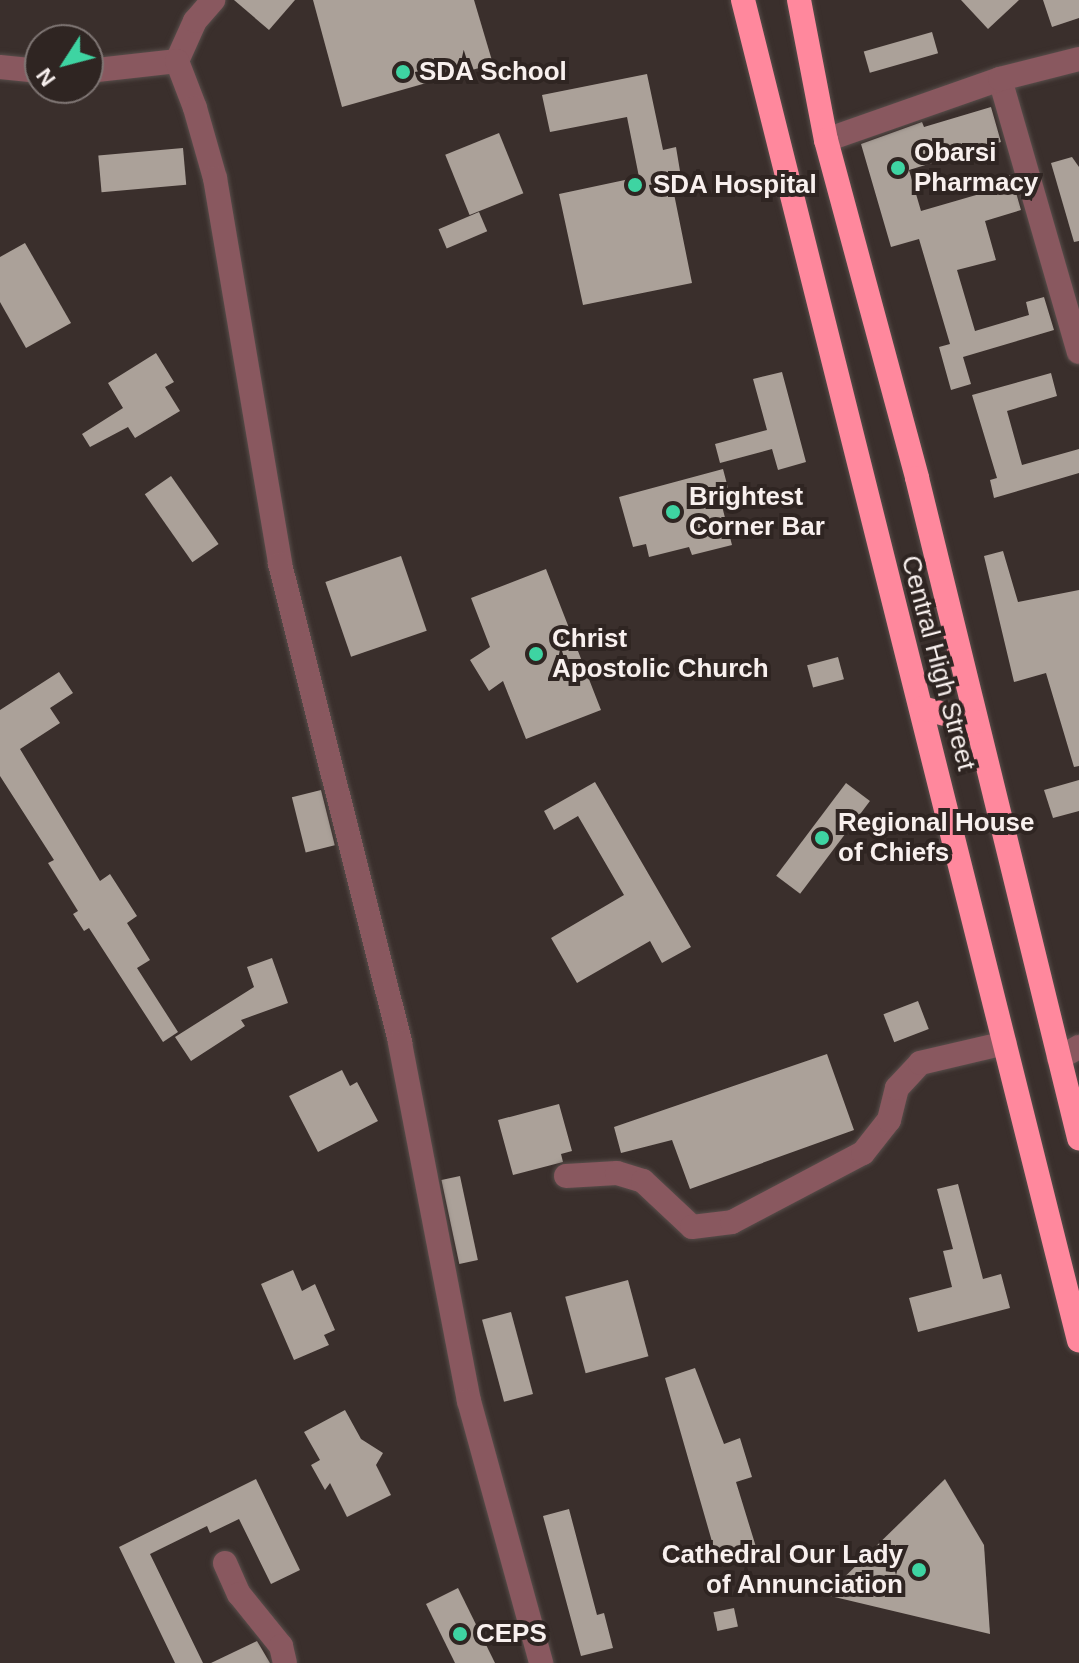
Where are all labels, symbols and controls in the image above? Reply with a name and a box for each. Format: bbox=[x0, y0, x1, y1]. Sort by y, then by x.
north arrow bbox=[24, 24, 104, 104]
place label: SDA School bbox=[419, 56, 568, 88]
text: N bbox=[31, 63, 61, 91]
marker: SDA School bbox=[394, 63, 412, 81]
place label: Obarsi Pharmacy bbox=[914, 137, 1038, 198]
marker: Obarsi Pharmacy bbox=[889, 159, 907, 177]
place label: SDA Hospital bbox=[653, 169, 818, 201]
marker: SDA Hospital bbox=[624, 174, 646, 196]
place label: Brightest Corner Bar bbox=[689, 481, 825, 542]
marker: Brightest Corner Bar bbox=[664, 503, 682, 521]
street label: Central High Street bbox=[894, 552, 982, 774]
place label: Christ Apostolic Church bbox=[552, 623, 769, 684]
marker: Christ Apostolic Church bbox=[527, 645, 545, 663]
place label: Regional House of Chiefs bbox=[838, 807, 1034, 868]
marker: Regional House of Chiefs bbox=[813, 829, 831, 847]
place label: Cathedral Our Lady of Annunciation bbox=[662, 1539, 903, 1600]
marker: Cathedral Our Lady of Annunciation bbox=[910, 1561, 928, 1579]
place label: CEPS bbox=[476, 1618, 547, 1650]
marker: CEPS bbox=[451, 1625, 469, 1643]

